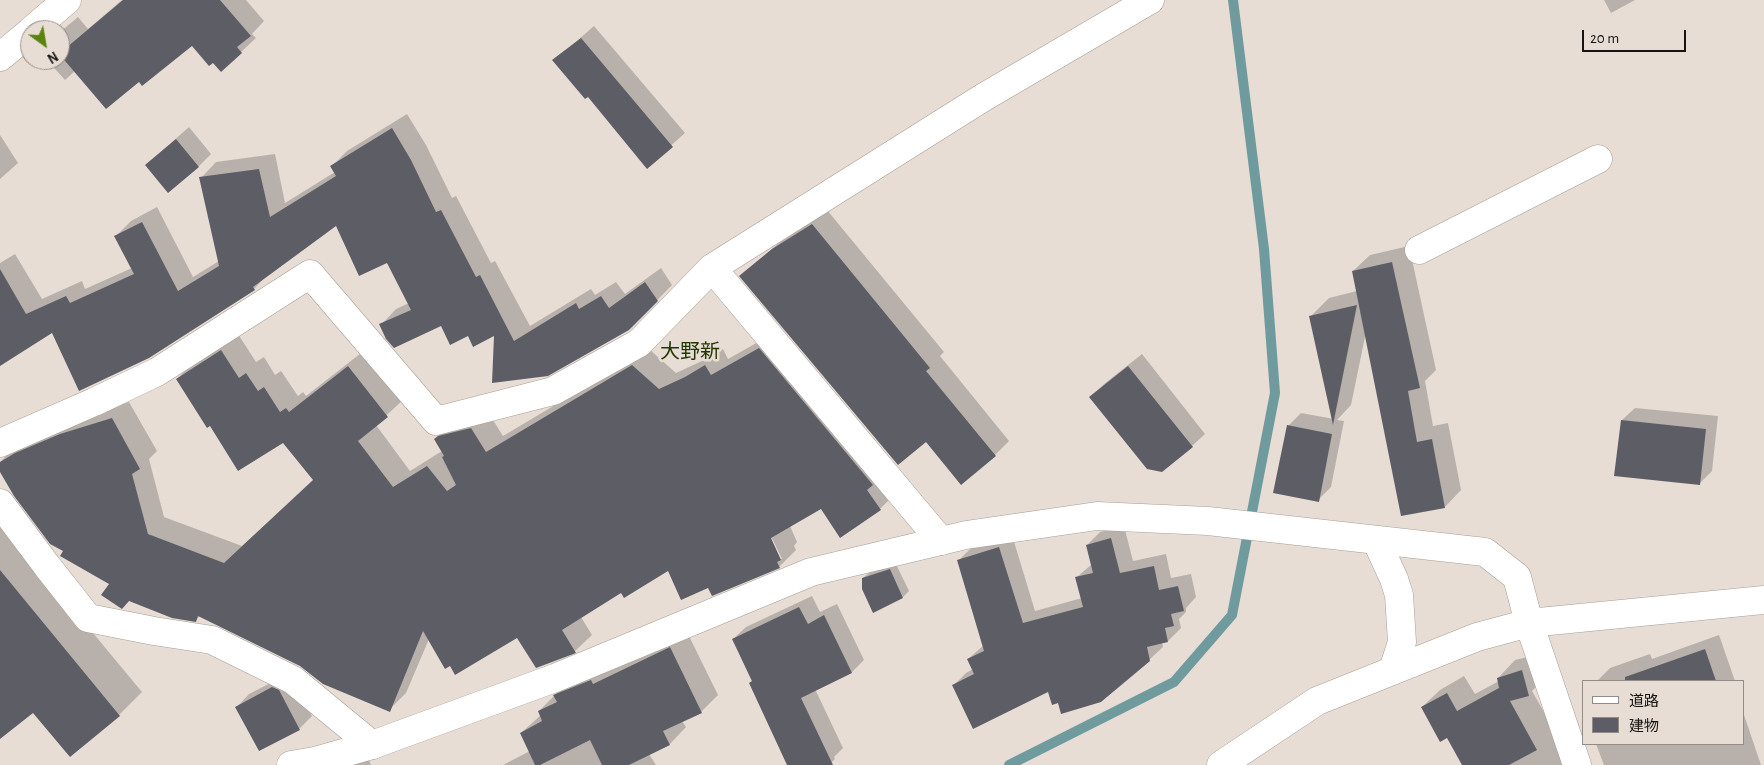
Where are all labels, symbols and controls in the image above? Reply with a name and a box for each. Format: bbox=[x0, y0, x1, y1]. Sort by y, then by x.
north arrow bbox=[20, 20, 70, 70]
scale bar bbox=[1584, 20, 1688, 52]
text: 20 m bbox=[1590, 31, 1619, 46]
text: N bbox=[45, 48, 60, 65]
district label: 大野新 bbox=[660, 340, 720, 364]
legend bbox=[1582, 680, 1744, 745]
text: 道路 bbox=[1629, 694, 1659, 709]
text: 建物 bbox=[1629, 719, 1659, 734]

